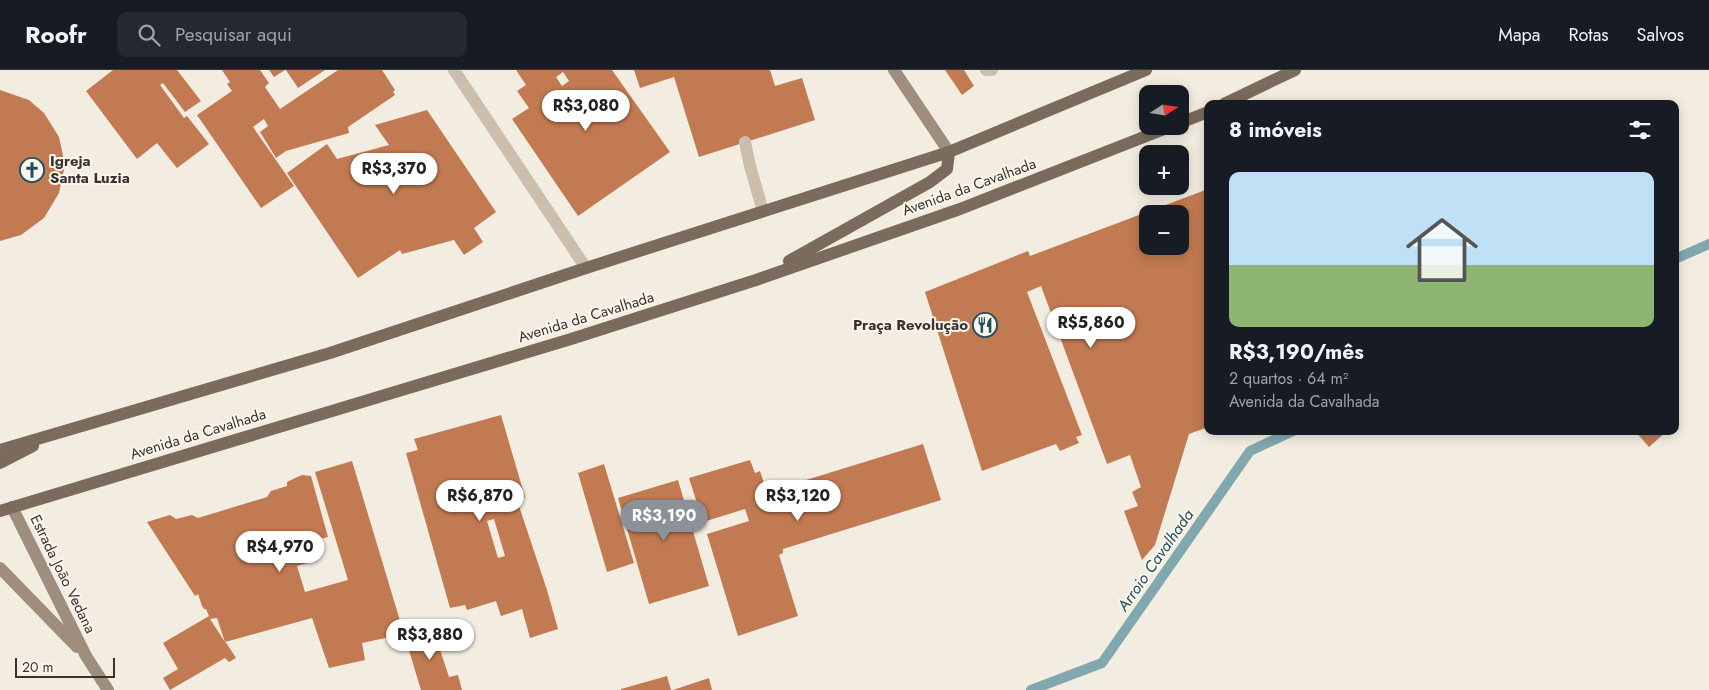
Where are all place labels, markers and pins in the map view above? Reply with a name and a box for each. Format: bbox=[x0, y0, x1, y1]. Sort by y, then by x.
pin: R$3,080 bbox=[540, 90, 632, 132]
place label: Igreja Santa Luzia bbox=[50, 150, 130, 189]
pin: R$3,370 bbox=[348, 152, 440, 195]
church icon: Igreja Santa Luzia bbox=[19, 157, 45, 183]
pin: R$5,860 bbox=[1045, 306, 1137, 349]
restaurant icon: Praça Revolução bbox=[972, 312, 998, 338]
place label: Praça Revolução bbox=[853, 314, 968, 336]
pin: R$6,870 bbox=[434, 480, 526, 522]
pin: R$3,120 bbox=[752, 480, 844, 522]
pin: R$3,190 bbox=[618, 500, 710, 542]
pin: R$4,970 bbox=[234, 530, 326, 573]
pin: R$3,880 bbox=[384, 618, 476, 661]

